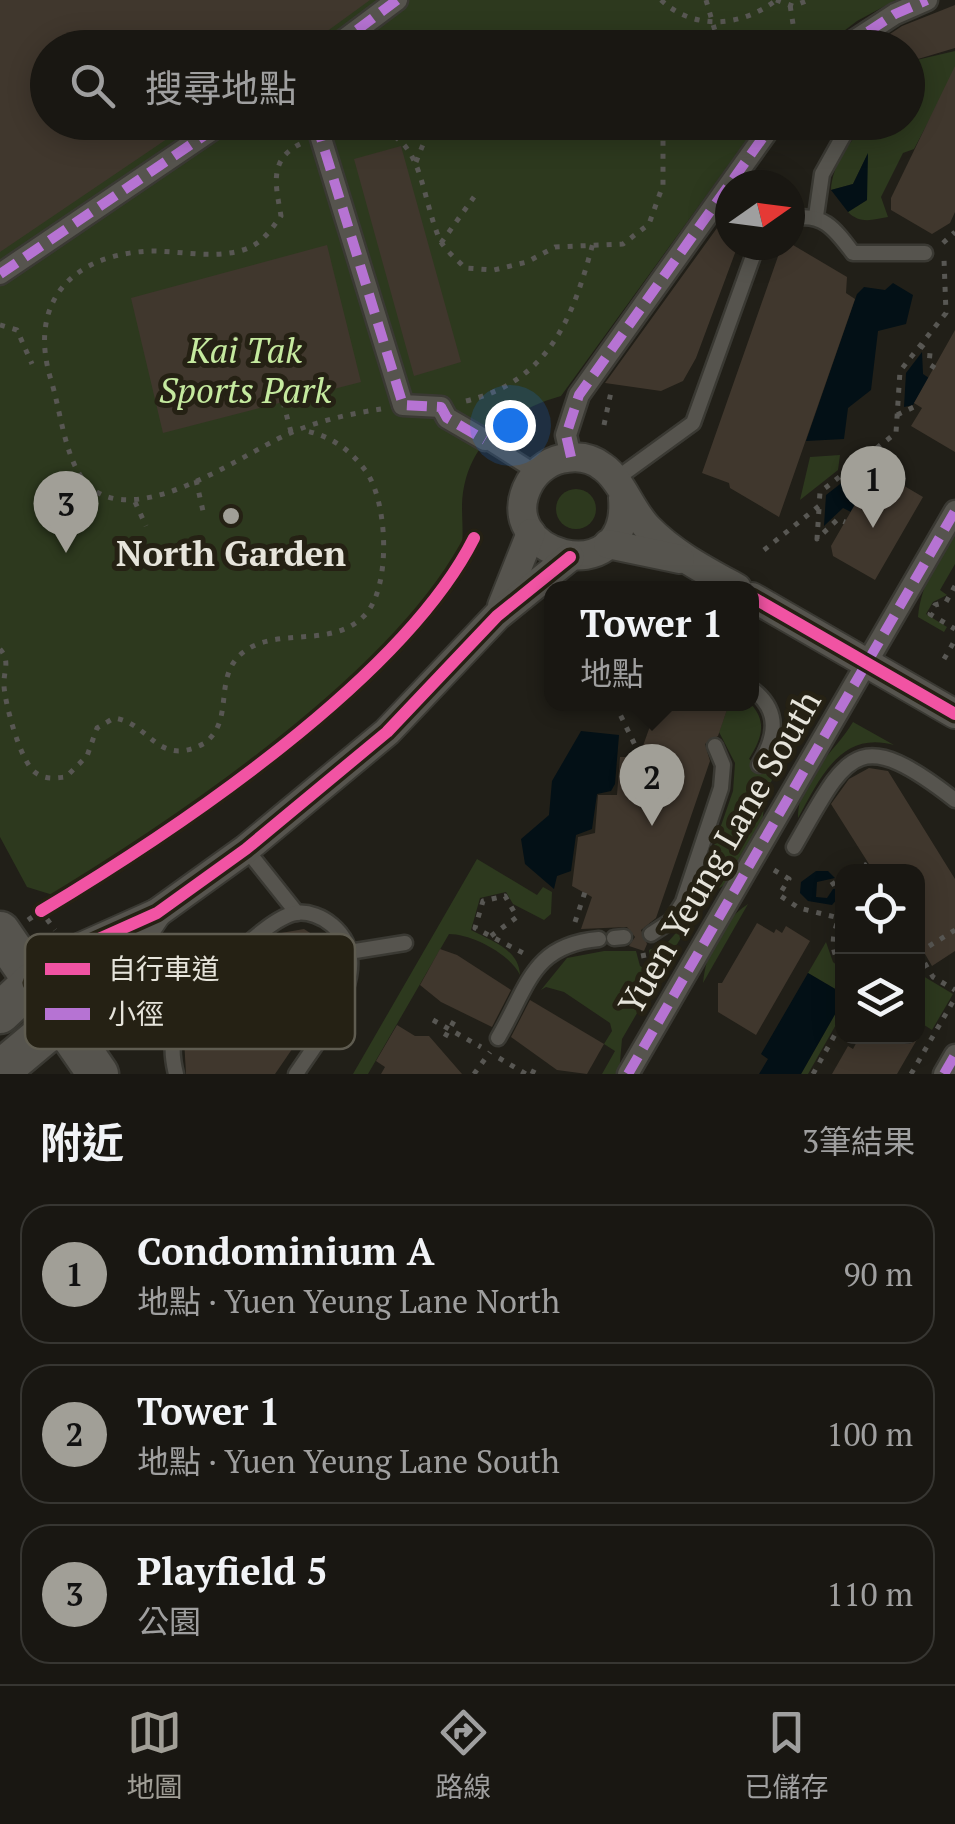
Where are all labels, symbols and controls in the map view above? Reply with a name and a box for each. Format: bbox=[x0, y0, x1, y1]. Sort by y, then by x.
search box bbox=[30, 30, 925, 140]
icon: search bbox=[65, 58, 120, 113]
text: 搜尋地點 bbox=[145, 63, 297, 113]
north arrow bbox=[715, 170, 805, 260]
park label: Kai Tak Sports Park bbox=[159, 327, 332, 413]
your location bbox=[485, 400, 536, 451]
pin: 1 bbox=[840, 446, 906, 528]
pin: 3 bbox=[34, 470, 98, 553]
marker: North Garden bbox=[220, 505, 242, 527]
place label: North Garden bbox=[116, 530, 346, 576]
popup bbox=[544, 581, 759, 711]
text: Tower 1 bbox=[580, 598, 723, 648]
text: 地點 bbox=[580, 652, 644, 694]
street label: Yuen Yeung Lane South bbox=[607, 682, 831, 1022]
pin: 2 bbox=[620, 744, 684, 826]
map controls bbox=[835, 864, 925, 1044]
button: locate bbox=[835, 864, 925, 954]
legend bbox=[25, 934, 355, 1049]
text: 自行車道 bbox=[108, 950, 220, 987]
button: layers bbox=[835, 954, 925, 1044]
text: 小徑 bbox=[108, 995, 164, 1032]
text: 附近 bbox=[40, 1114, 124, 1170]
text: 3筆結果 bbox=[802, 1120, 915, 1162]
text: Condominium A bbox=[137, 1226, 435, 1276]
text: 1 bbox=[65, 1253, 84, 1295]
text: 90 m bbox=[843, 1253, 913, 1295]
text: 地點 · Yuen Yeung Lane North bbox=[137, 1280, 560, 1322]
text: Tower 1 bbox=[137, 1386, 280, 1436]
text: 2 bbox=[65, 1413, 84, 1455]
text: 100 m bbox=[826, 1413, 913, 1455]
text: 地點 · Yuen Yeung Lane South bbox=[137, 1440, 560, 1482]
text: Playfield 5 bbox=[137, 1546, 328, 1596]
text: 3 bbox=[65, 1573, 84, 1615]
text: 110 m bbox=[826, 1573, 913, 1615]
text: 公園 bbox=[137, 1600, 201, 1642]
tab: 地圖 bbox=[126, 1705, 183, 1805]
tab: 路線 bbox=[435, 1705, 492, 1805]
tab: 已儲存 bbox=[744, 1705, 829, 1805]

